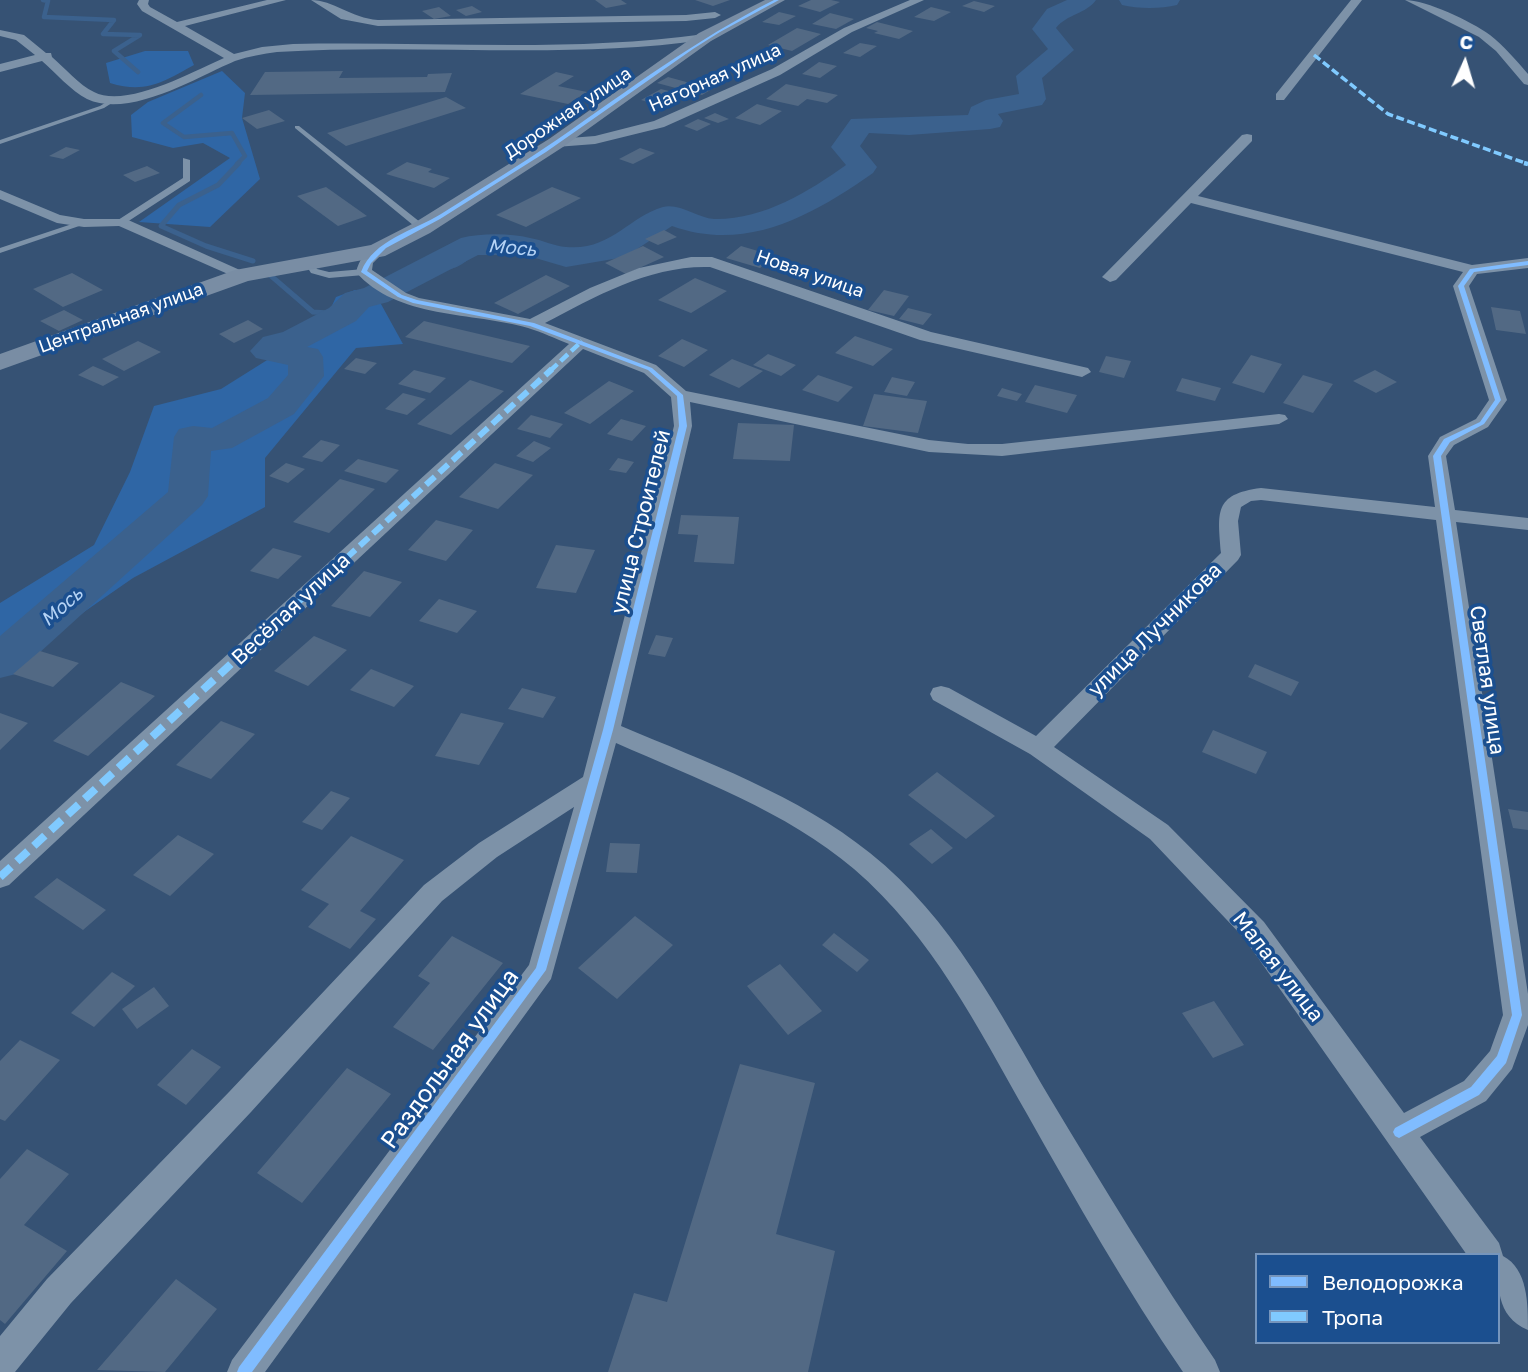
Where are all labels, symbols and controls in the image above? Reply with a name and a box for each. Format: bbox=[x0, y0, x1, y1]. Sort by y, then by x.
north arrow bbox=[1430, 28, 1500, 98]
text: С bbox=[1459, 30, 1474, 53]
street label: Нагорная улица bbox=[646, 39, 784, 117]
street label: Дорожная улица bbox=[500, 63, 636, 163]
water label: Мось bbox=[487, 235, 537, 261]
street label: Новая улица bbox=[753, 246, 867, 302]
street label: Центральная улица bbox=[36, 278, 206, 358]
street label: улица Строителей bbox=[606, 427, 676, 617]
street label: Весёлая улица bbox=[227, 548, 355, 670]
street label: улица Лучникова bbox=[1083, 558, 1227, 702]
water label: Мось bbox=[36, 583, 88, 631]
street label: Светлая улица bbox=[1464, 604, 1510, 756]
street label: Малая улица bbox=[1227, 907, 1329, 1027]
street label: Раздольная улица bbox=[375, 963, 525, 1155]
legend bbox=[1255, 1253, 1500, 1344]
text: Велодорожка bbox=[1322, 1269, 1464, 1295]
text: Тропа bbox=[1322, 1304, 1383, 1330]

